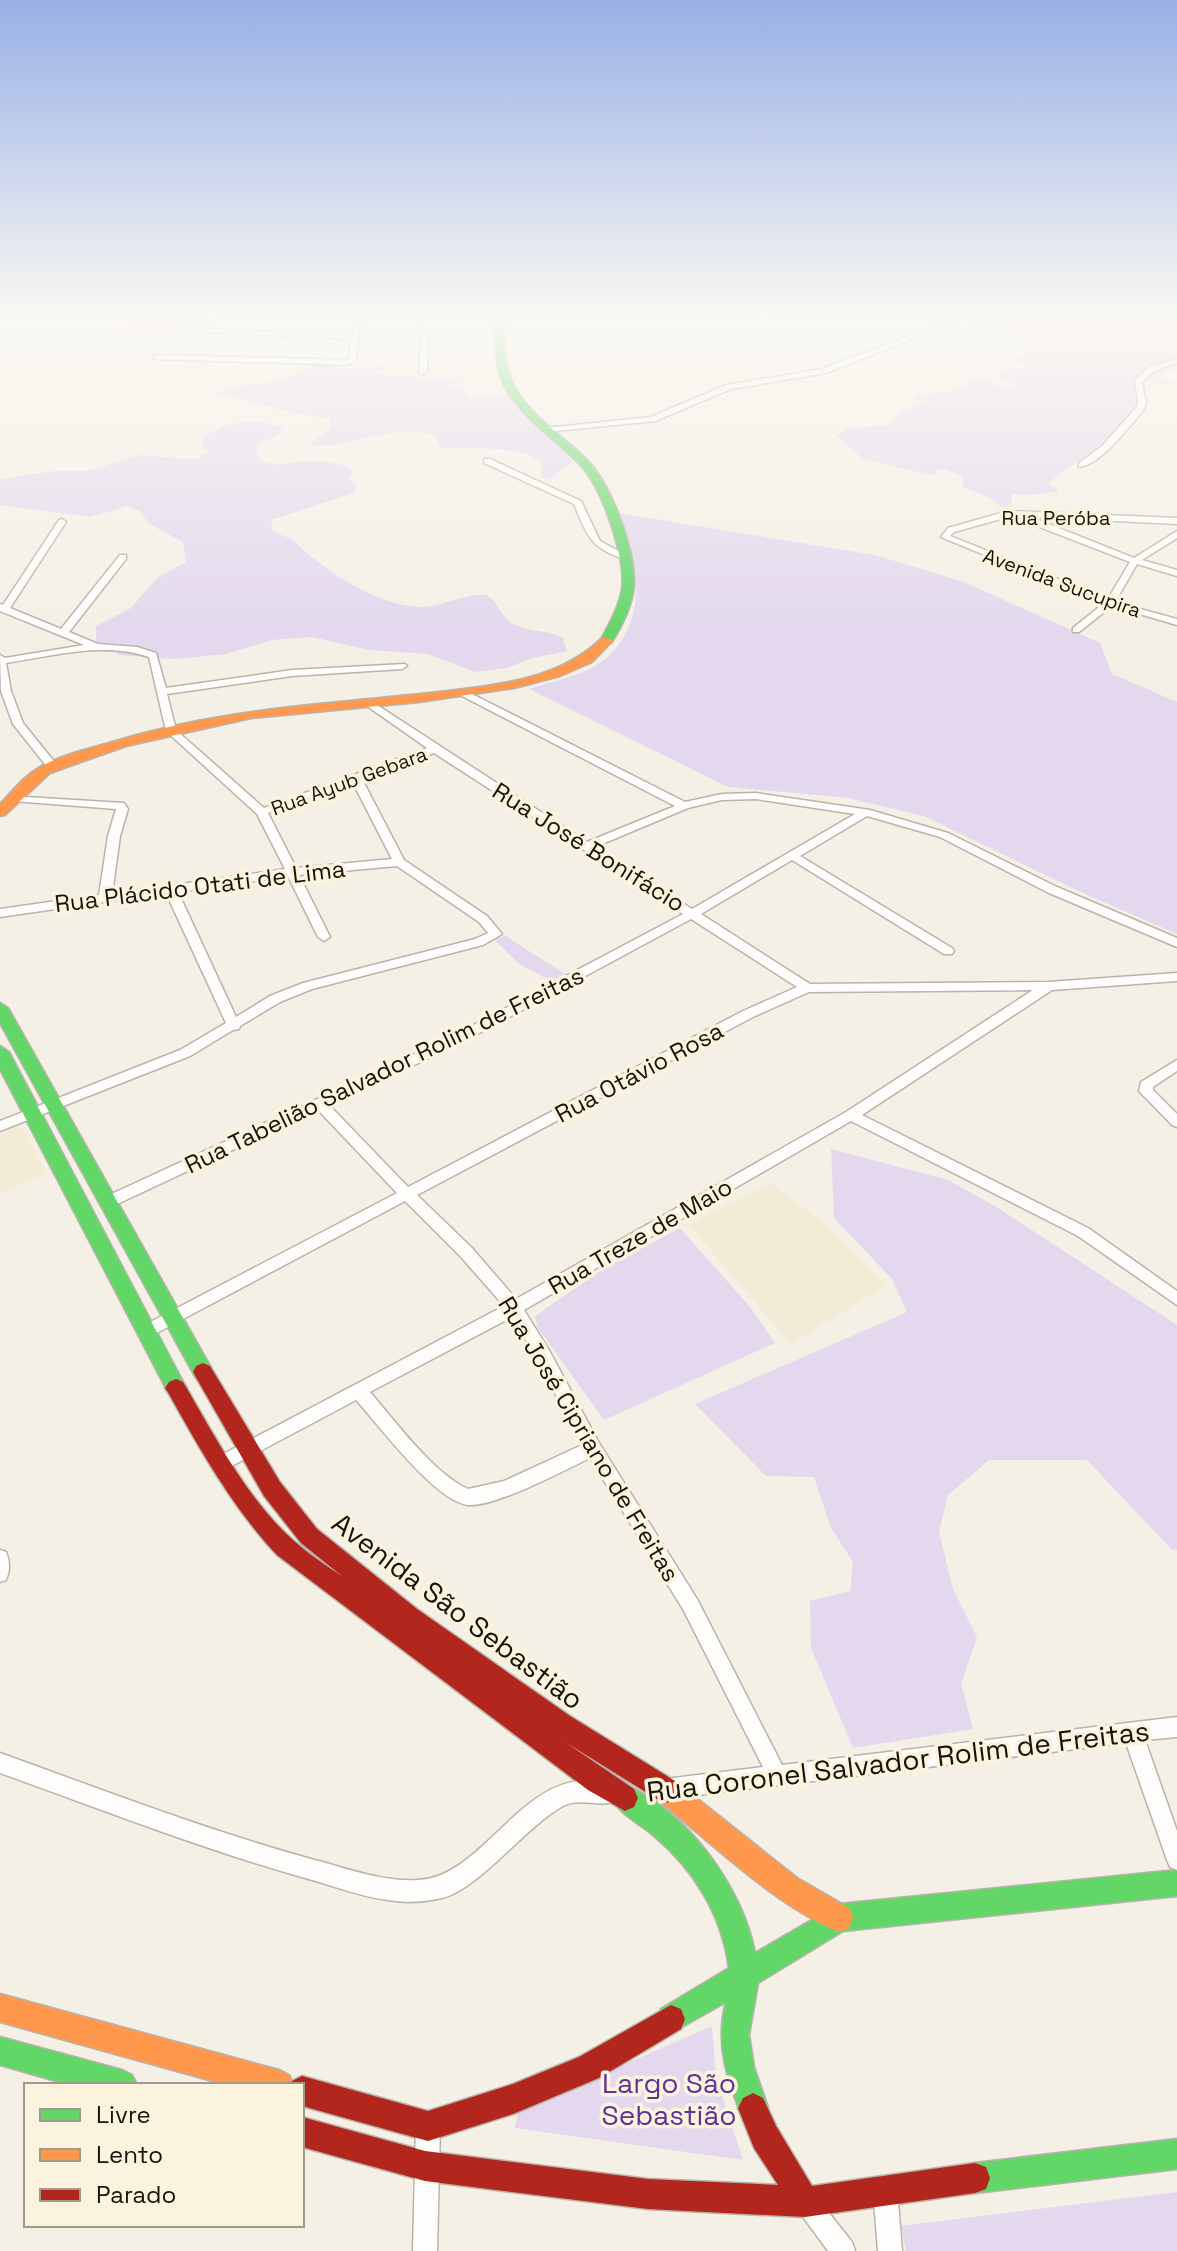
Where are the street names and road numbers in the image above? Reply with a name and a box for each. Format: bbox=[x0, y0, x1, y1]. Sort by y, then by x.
street label: Rua Peróba bbox=[1002, 505, 1110, 531]
street label: Avenida Sucupira bbox=[979, 542, 1145, 624]
street label: Rua Ayub Gebara bbox=[267, 741, 431, 821]
street label: Rua José Bonifácio bbox=[487, 775, 691, 919]
street label: Rua Plácido Otati de Lima bbox=[53, 853, 347, 919]
street label: Rua Tabelião Salvador Rolim de Freitas bbox=[179, 960, 589, 1180]
street label: Rua Otávio Rosa bbox=[550, 1015, 729, 1129]
street label: Rua Treze de Maio bbox=[542, 1171, 738, 1301]
street label: Rua José Cipriano de Freitas bbox=[491, 1291, 687, 1587]
street label: Avenida São Sebastião bbox=[325, 1505, 591, 1717]
street label: Rua Coronel Salvador Rolim de Freitas bbox=[645, 1712, 1151, 1810]

